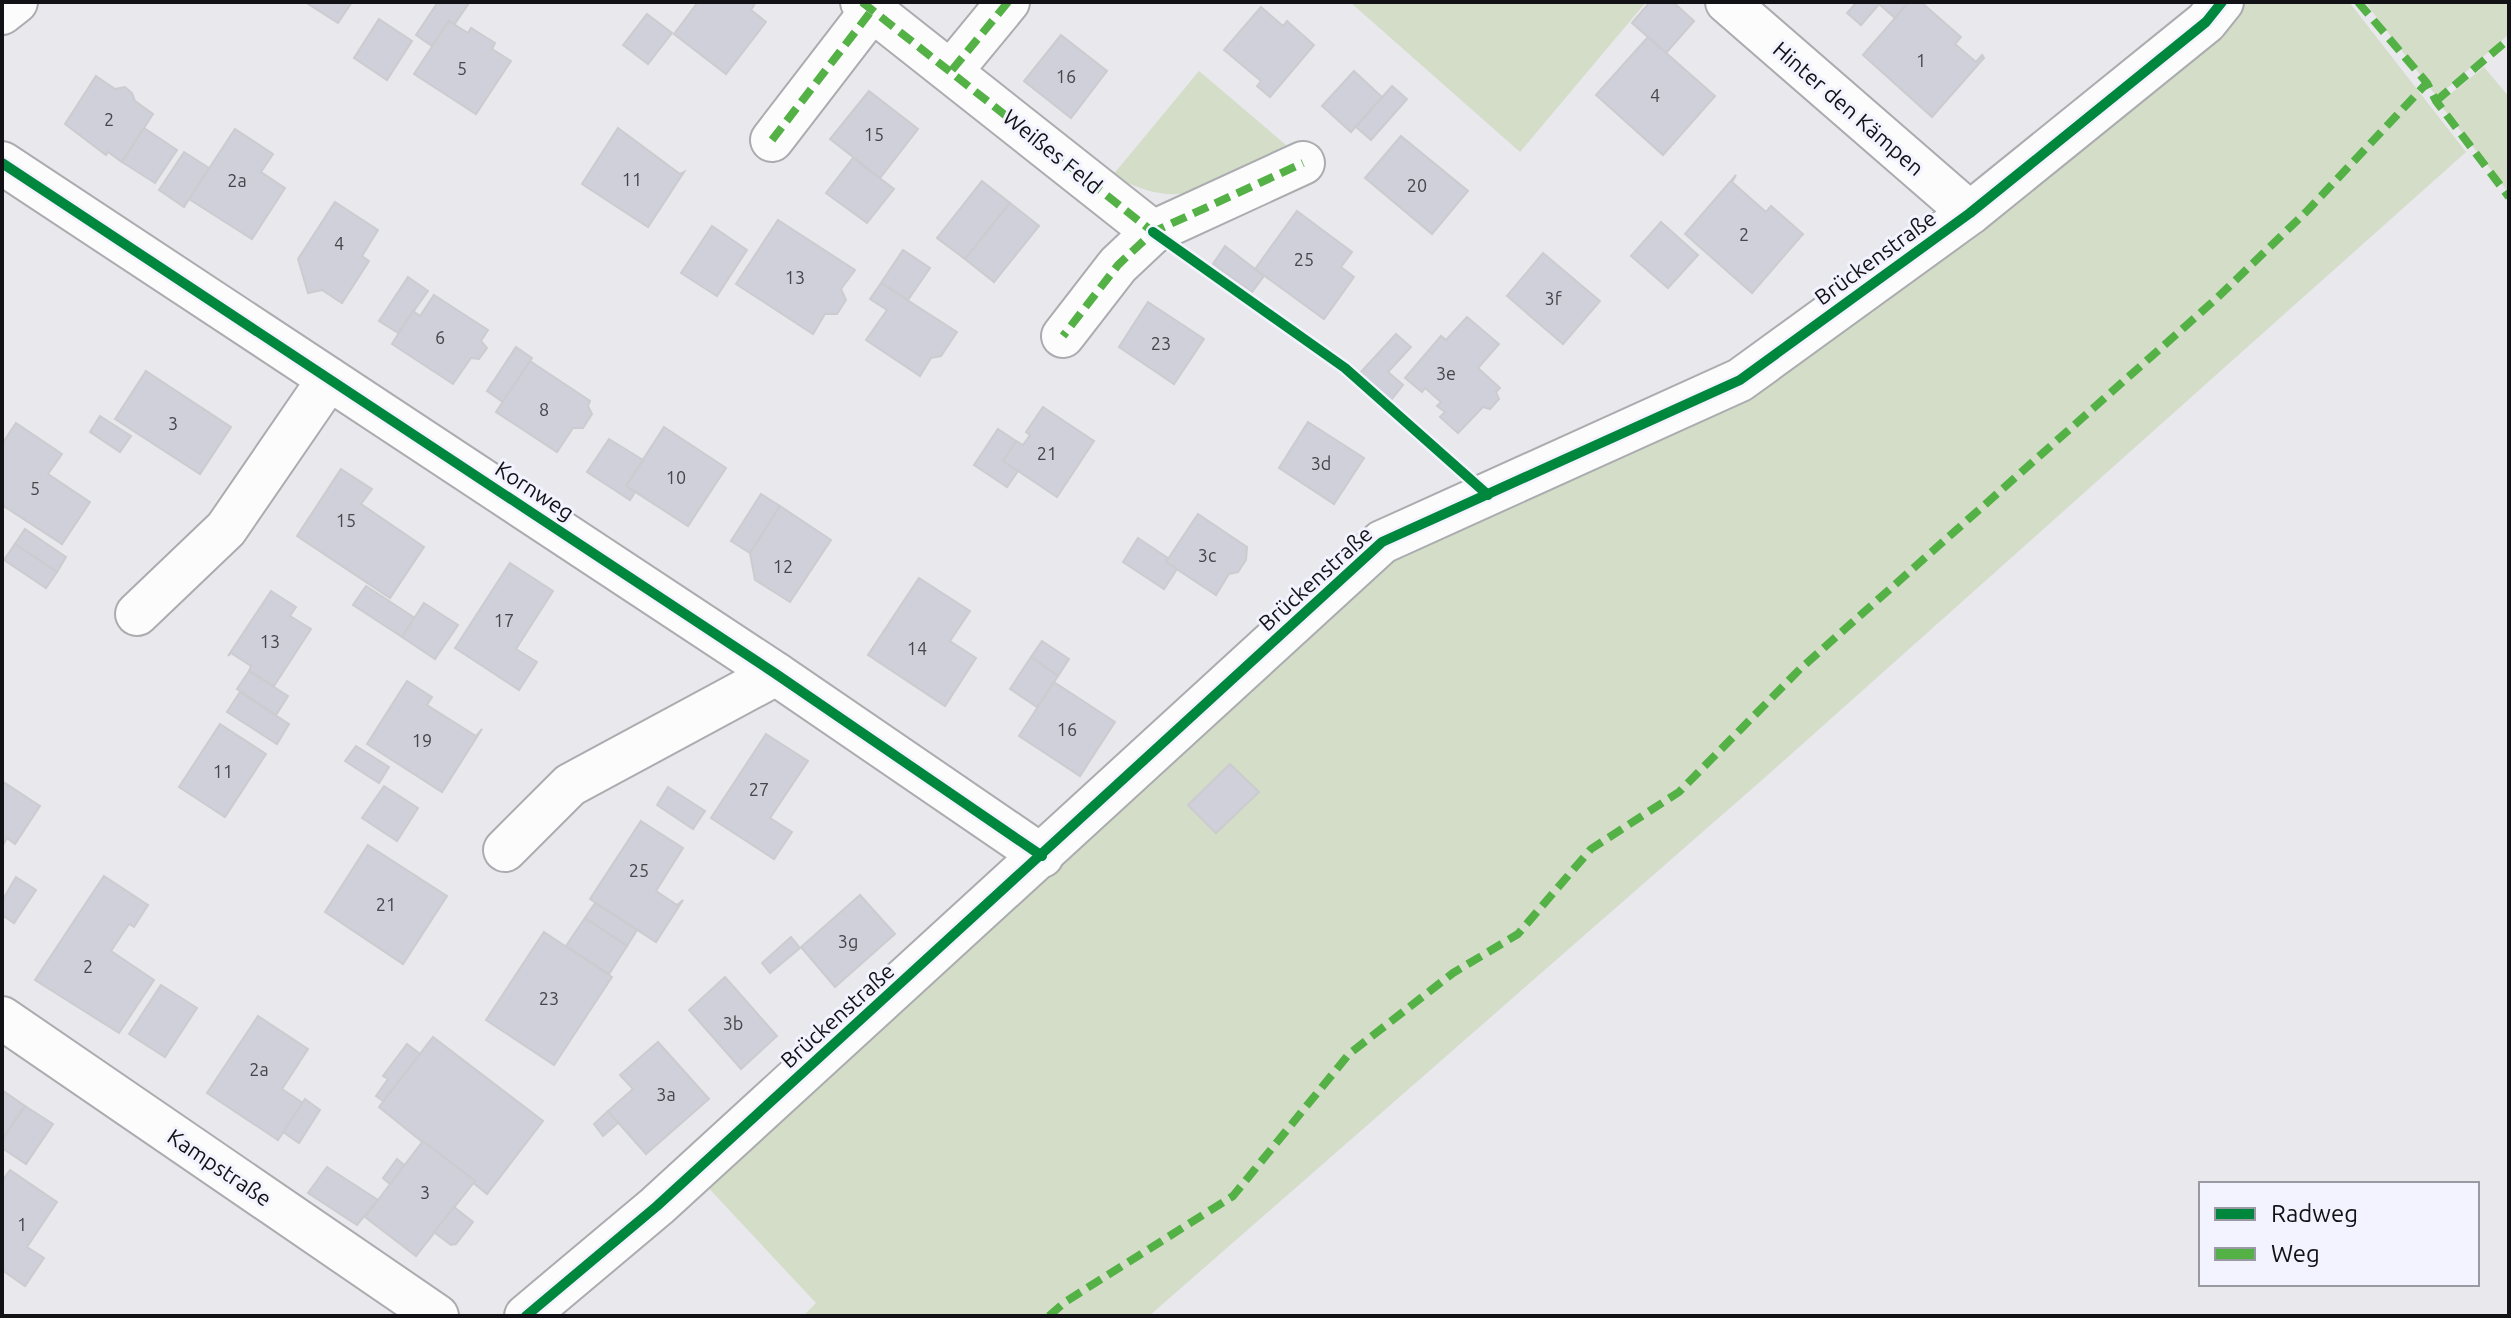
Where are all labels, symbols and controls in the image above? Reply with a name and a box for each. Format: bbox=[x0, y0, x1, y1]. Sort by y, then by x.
street label: Hinter den Kämpen bbox=[1769, 36, 1929, 180]
house number: 1 bbox=[1916, 50, 1926, 70]
house number: 5 bbox=[457, 58, 467, 78]
house number: 16 bbox=[1056, 66, 1076, 86]
house number: 4 bbox=[1650, 85, 1660, 105]
street label: Weißes Feld bbox=[999, 104, 1107, 198]
house number: 2 bbox=[104, 109, 114, 129]
house number: 15 bbox=[864, 124, 884, 144]
house number: 11 bbox=[622, 169, 642, 189]
house number: 2a bbox=[227, 170, 247, 190]
house number: 20 bbox=[1407, 175, 1427, 195]
street label: Brückenstraße bbox=[1809, 205, 1941, 309]
house number: 2 bbox=[1739, 224, 1749, 244]
house number: 4 bbox=[334, 233, 344, 253]
house number: 25 bbox=[1294, 249, 1314, 269]
house number: 13 bbox=[785, 267, 805, 287]
house number: 3f bbox=[1544, 288, 1562, 308]
house number: 6 bbox=[435, 327, 445, 347]
house number: 23 bbox=[1151, 333, 1171, 353]
house number: 3e bbox=[1436, 363, 1456, 383]
house number: 8 bbox=[539, 399, 549, 419]
house number: 3 bbox=[168, 413, 178, 433]
house number: 21 bbox=[1037, 443, 1057, 463]
house number: 3d bbox=[1311, 453, 1331, 473]
street label: Kornweg bbox=[491, 455, 579, 525]
house number: 10 bbox=[666, 467, 686, 487]
house number: 5 bbox=[30, 478, 40, 498]
house number: 15 bbox=[336, 510, 356, 530]
street label: Brückenstraße bbox=[1253, 521, 1377, 635]
house number: 3c bbox=[1198, 545, 1216, 565]
house number: 12 bbox=[773, 556, 793, 576]
house number: 17 bbox=[494, 610, 514, 630]
house number: 13 bbox=[260, 631, 280, 651]
house number: 14 bbox=[907, 638, 927, 658]
house number: 16 bbox=[1057, 719, 1077, 739]
house number: 19 bbox=[412, 730, 432, 750]
house number: 11 bbox=[213, 761, 233, 781]
house number: 27 bbox=[749, 779, 769, 799]
house number: 25 bbox=[629, 860, 649, 880]
house number: 21 bbox=[376, 894, 396, 914]
house number: 3g bbox=[838, 931, 858, 951]
house number: 2 bbox=[83, 956, 93, 976]
street label: Brückenstraße bbox=[775, 958, 899, 1072]
house number: 23 bbox=[539, 988, 559, 1008]
house number: 3b bbox=[723, 1013, 743, 1033]
house number: 2a bbox=[249, 1059, 269, 1079]
house number: 3a bbox=[656, 1084, 676, 1104]
street label: Kampstraße bbox=[163, 1123, 277, 1211]
house number: 3 bbox=[420, 1182, 430, 1202]
legend bbox=[2199, 1182, 2479, 1286]
text: Radweg bbox=[2271, 1200, 2358, 1227]
house number: 1 bbox=[17, 1214, 27, 1234]
text: Weg bbox=[2271, 1240, 2320, 1267]

